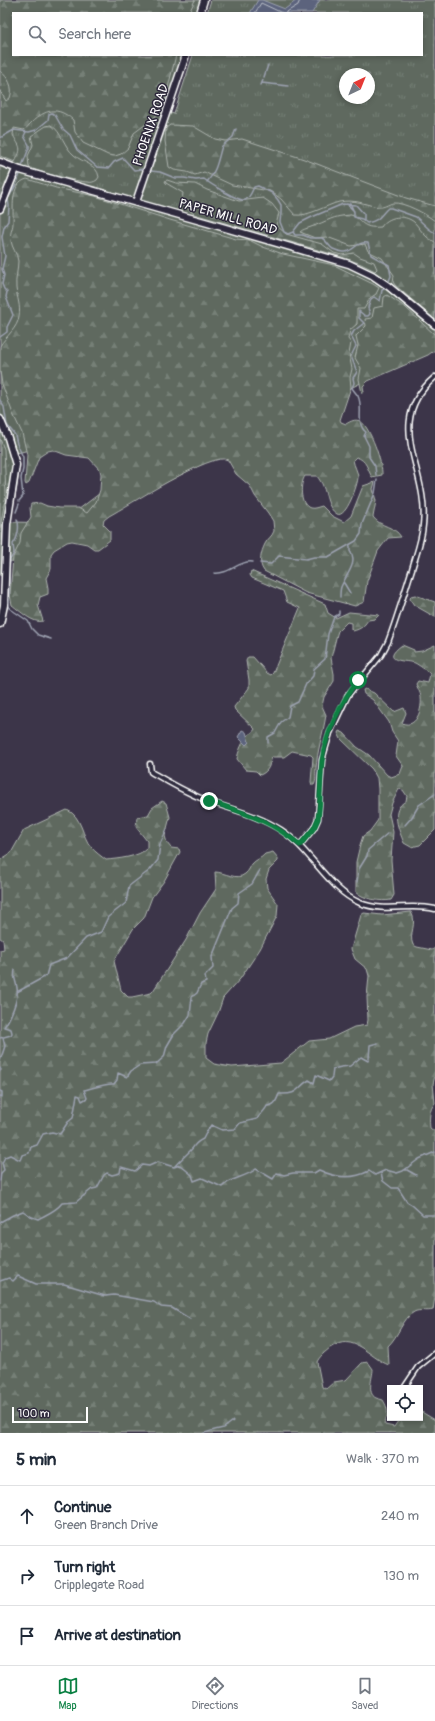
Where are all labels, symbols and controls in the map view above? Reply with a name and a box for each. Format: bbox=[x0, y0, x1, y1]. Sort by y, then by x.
search box bbox=[12, 12, 423, 56]
icon: search bbox=[26, 23, 48, 45]
text: Search here bbox=[58, 25, 131, 44]
north arrow bbox=[339, 68, 375, 104]
street label: PHOENIX ROAD bbox=[129, 82, 173, 168]
street label: PAPER MILL ROAD bbox=[177, 195, 279, 239]
route start bbox=[349, 671, 367, 689]
route end bbox=[200, 792, 218, 810]
map controls bbox=[387, 1385, 423, 1421]
button: locate bbox=[387, 1385, 423, 1421]
scale bar bbox=[12, 1405, 88, 1424]
text: 100 m bbox=[18, 1407, 49, 1420]
text: 5 min bbox=[16, 1449, 56, 1470]
text: Walk · 370 m bbox=[346, 1451, 419, 1467]
text: Continue bbox=[54, 1498, 112, 1517]
icon: ahead bbox=[16, 1505, 38, 1527]
text: 240 m bbox=[381, 1508, 419, 1524]
text: Green Branch Drive bbox=[54, 1517, 158, 1533]
text: Turn right bbox=[54, 1558, 115, 1577]
icon: right bbox=[16, 1565, 38, 1587]
text: 130 m bbox=[383, 1568, 419, 1584]
text: Cripplegate Road bbox=[54, 1577, 144, 1593]
icon: arrive bbox=[16, 1625, 38, 1647]
text: Arrive at destination bbox=[54, 1626, 181, 1645]
tab: Map bbox=[57, 1675, 79, 1712]
tab: Directions bbox=[192, 1675, 238, 1712]
tab: Saved bbox=[351, 1675, 378, 1712]

